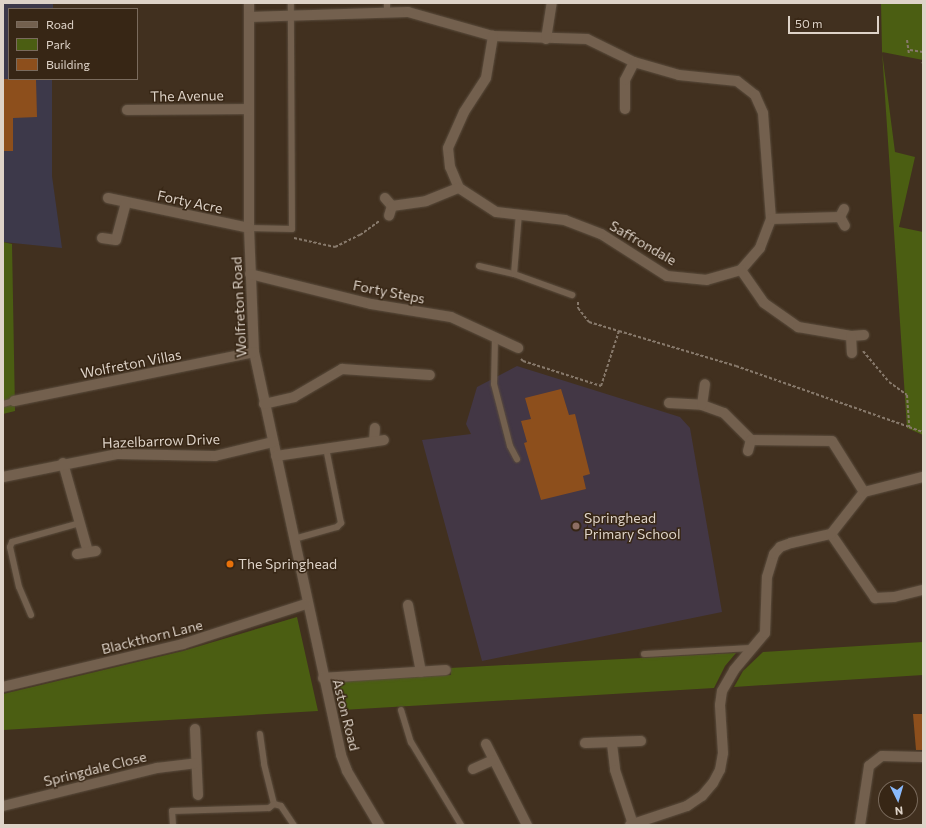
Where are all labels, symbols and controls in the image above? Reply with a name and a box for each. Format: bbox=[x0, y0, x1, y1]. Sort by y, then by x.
legend bbox=[8, 8, 138, 80]
scale bar bbox=[790, 8, 881, 34]
text: 50 m bbox=[795, 16, 823, 30]
text: Road bbox=[46, 17, 74, 31]
text: Park bbox=[46, 37, 71, 51]
text: Building bbox=[46, 57, 90, 71]
street label: The Avenue bbox=[150, 87, 224, 105]
street label: Forty Acre bbox=[156, 187, 224, 217]
street label: Saffrondale bbox=[607, 217, 679, 269]
street label: Wolfreton Road bbox=[228, 256, 250, 358]
street label: Forty Steps bbox=[352, 277, 426, 307]
street label: Wolfreton Villas bbox=[79, 346, 183, 382]
street label: Hazelbarrow Drive bbox=[102, 431, 220, 451]
place label: Springhead Primary School bbox=[584, 510, 680, 542]
marker: Springhead Primary School bbox=[571, 521, 581, 531]
place label: The Springhead bbox=[238, 556, 337, 572]
marker: The Springhead bbox=[225, 559, 235, 569]
street label: Blackthorn Lane bbox=[100, 616, 204, 658]
street label: Aston Road bbox=[329, 677, 363, 753]
street label: Springdale Close bbox=[42, 748, 148, 790]
north arrow bbox=[878, 780, 918, 820]
text: N bbox=[894, 805, 904, 818]

